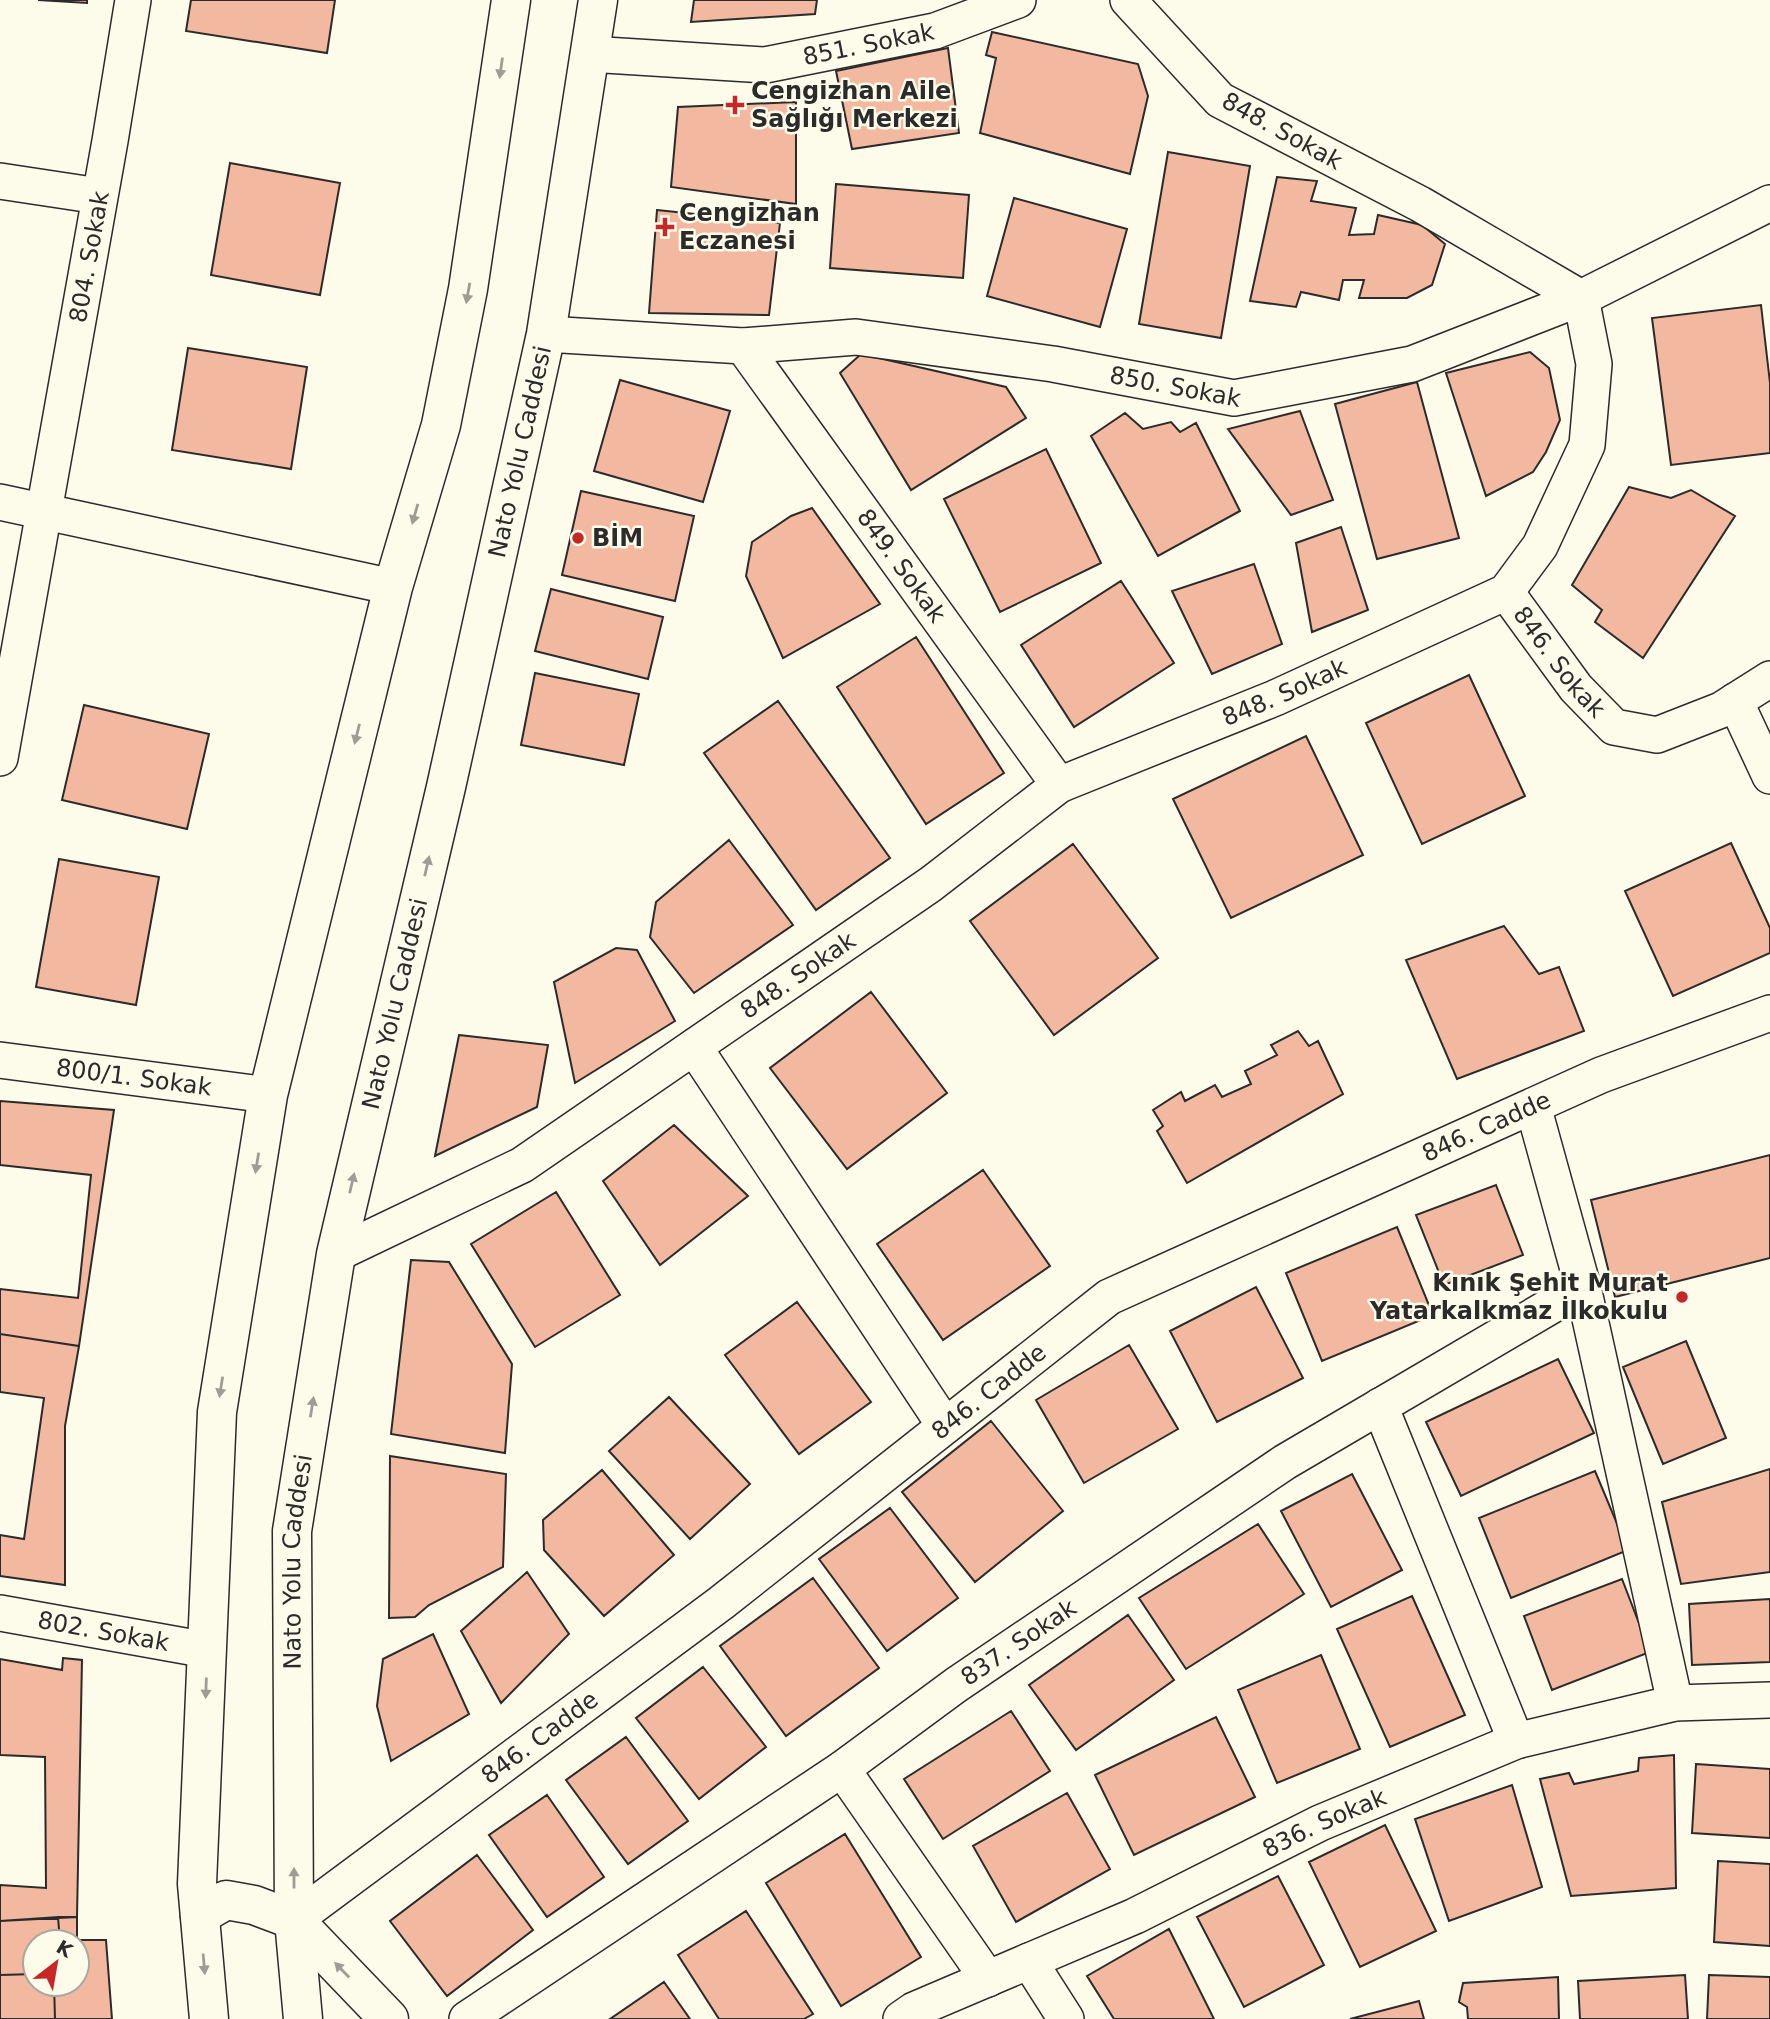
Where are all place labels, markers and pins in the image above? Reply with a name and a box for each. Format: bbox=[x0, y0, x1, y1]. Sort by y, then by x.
place label: Cengizhan Aile Sağlığı Merkezi bbox=[751, 77, 958, 133]
marker: Cengizhan Aile Sağlığı Merkezi bbox=[725, 95, 745, 115]
place label: Cengizhan Eczanesi bbox=[679, 199, 820, 255]
marker: Cengizhan Eczanesi bbox=[657, 219, 673, 235]
place label: BİM bbox=[592, 523, 643, 552]
marker: BİM bbox=[570, 530, 586, 546]
place label: Kınık Şehit Murat Yatarkalkmaz İlkokulu bbox=[1369, 1269, 1668, 1325]
marker: Kınık Şehit Murat Yatarkalkmaz İlkokulu bbox=[1674, 1289, 1690, 1305]

